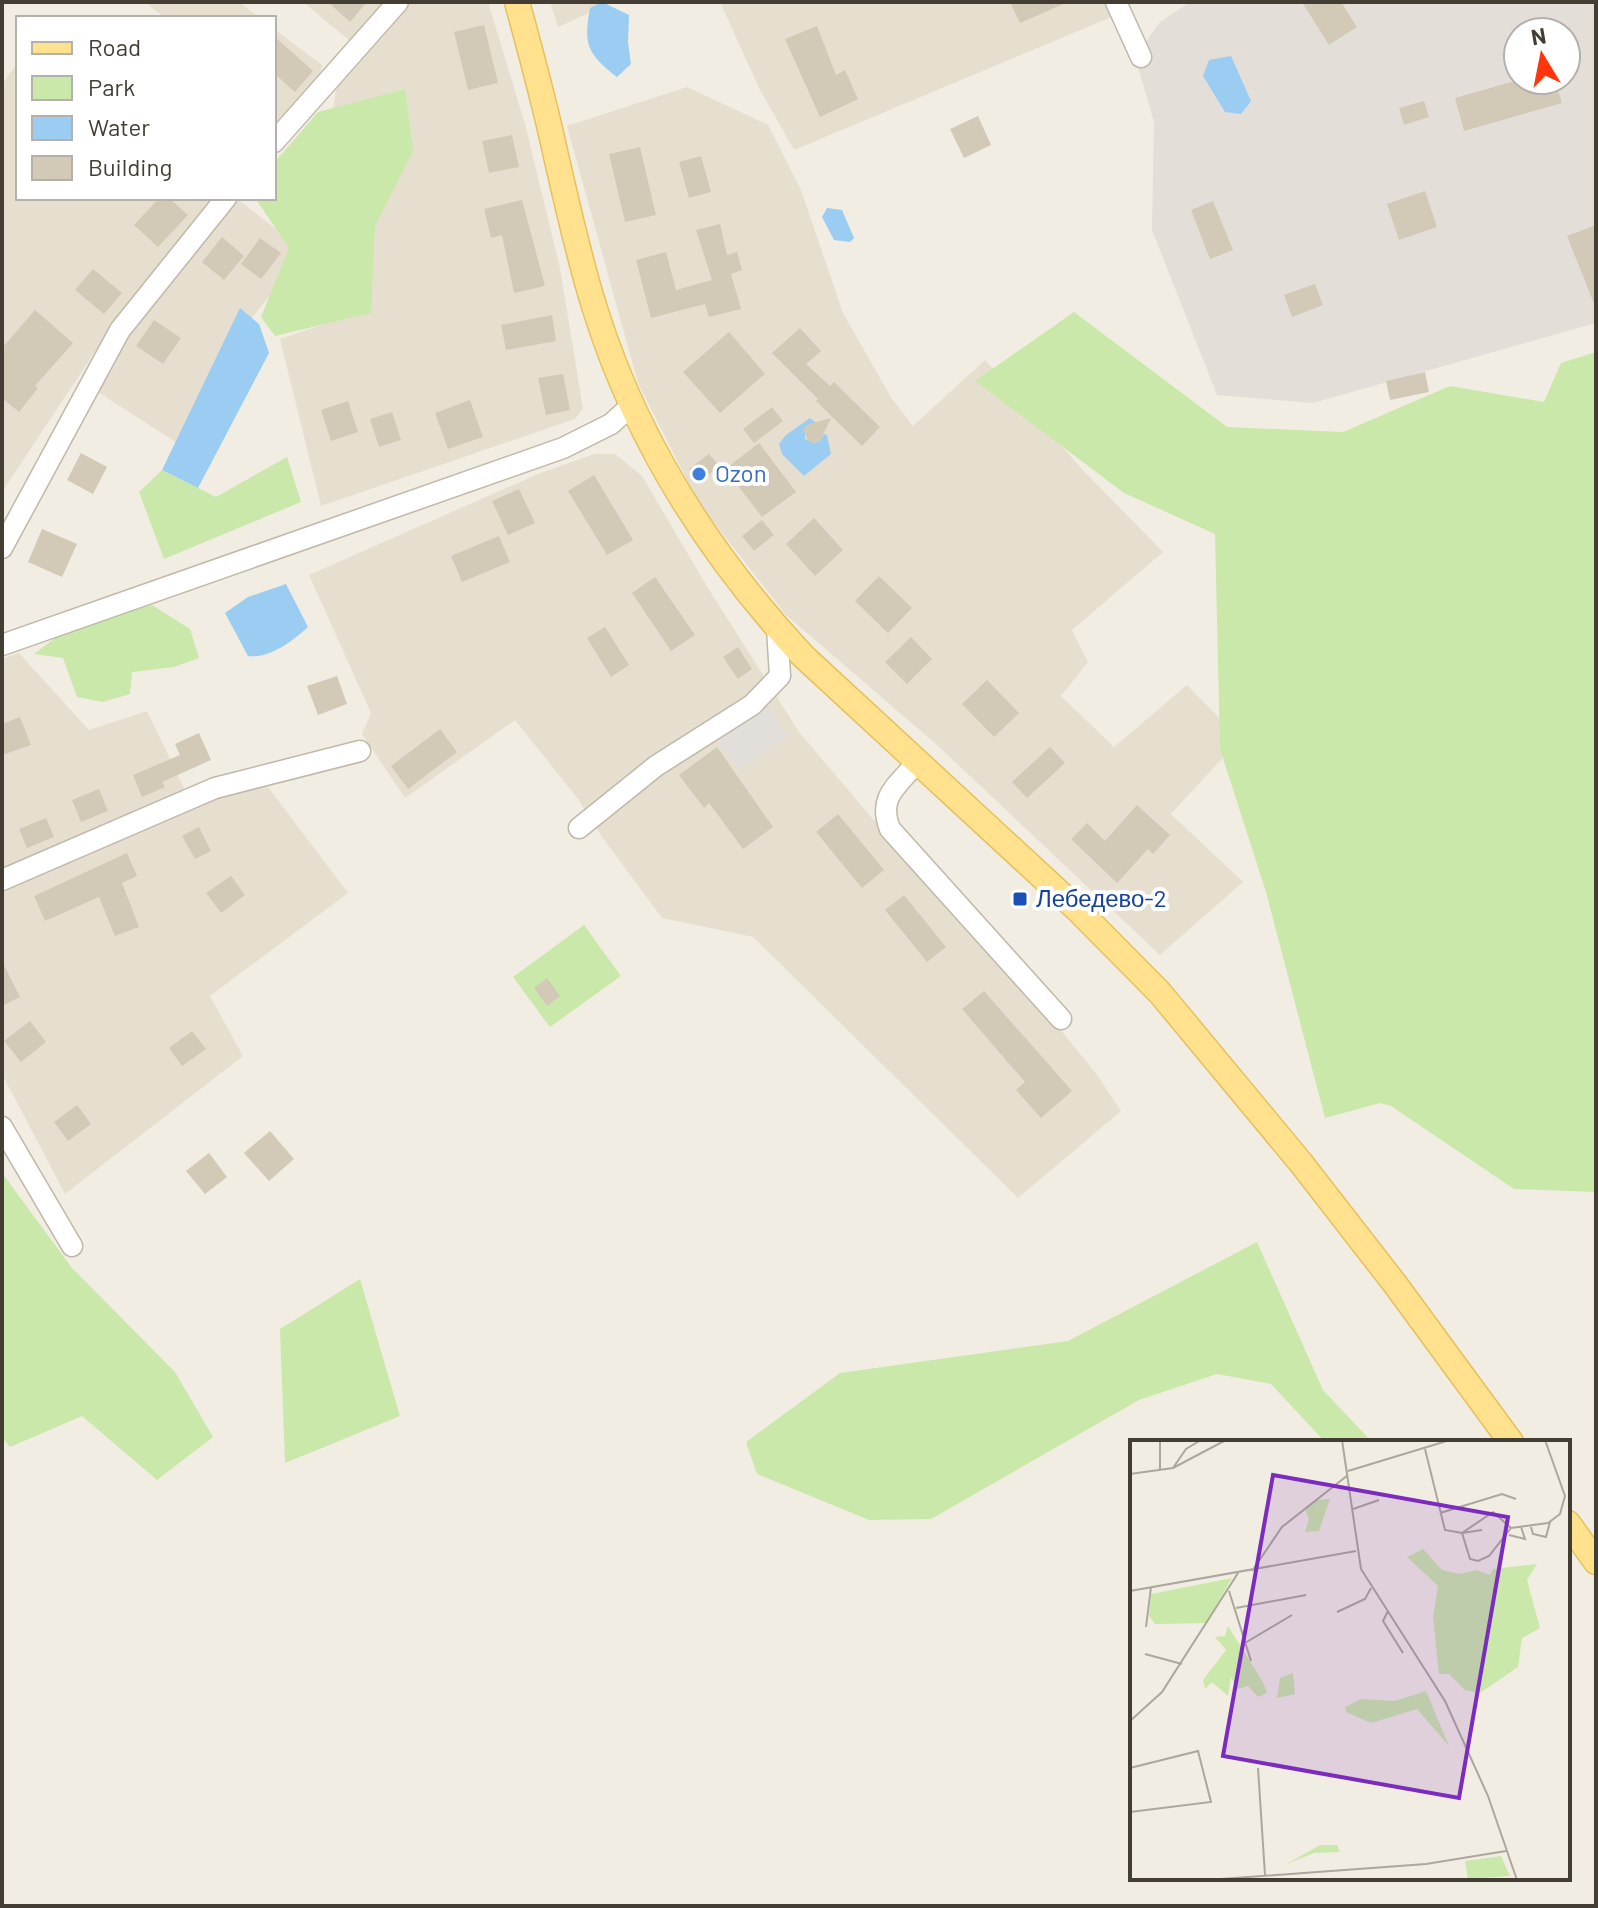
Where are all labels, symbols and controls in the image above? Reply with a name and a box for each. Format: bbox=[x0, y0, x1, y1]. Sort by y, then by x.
legend bbox=[16, 16, 276, 200]
north arrow bbox=[1502, 16, 1582, 96]
text: N bbox=[1529, 21, 1548, 49]
text: Road bbox=[88, 32, 141, 61]
text: Park bbox=[88, 72, 135, 101]
text: Water bbox=[88, 112, 150, 141]
text: Building bbox=[88, 152, 172, 181]
place label: Ozon bbox=[715, 458, 767, 487]
marker: Ozon bbox=[690, 465, 708, 483]
place label: Лебедево-2 bbox=[1036, 883, 1167, 912]
marker: Лебедево-2 bbox=[1011, 890, 1029, 908]
inset map bbox=[1130, 1440, 1570, 1880]

